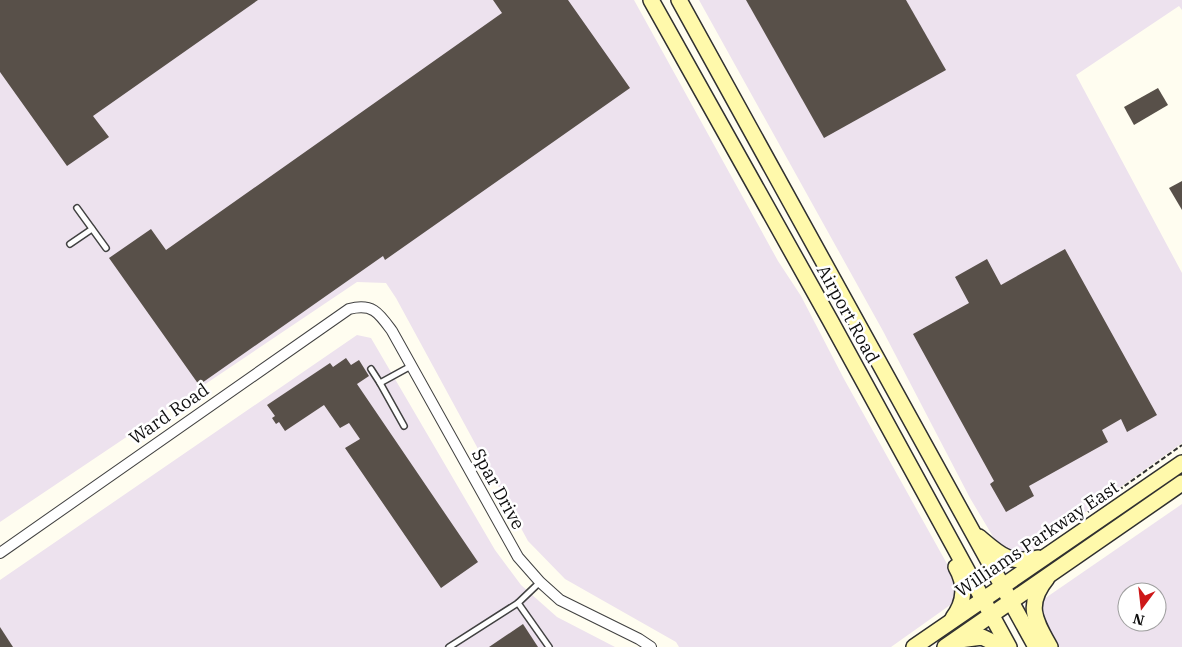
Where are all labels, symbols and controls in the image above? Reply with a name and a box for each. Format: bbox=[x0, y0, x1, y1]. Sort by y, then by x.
street label: Airport Road bbox=[812, 261, 885, 367]
street label: Ward Road bbox=[124, 378, 213, 449]
street label: Spar Drive bbox=[467, 444, 530, 533]
street label: Williams Parkway East bbox=[951, 475, 1123, 602]
north arrow bbox=[1117, 582, 1167, 632]
text: N bbox=[1131, 609, 1146, 630]

